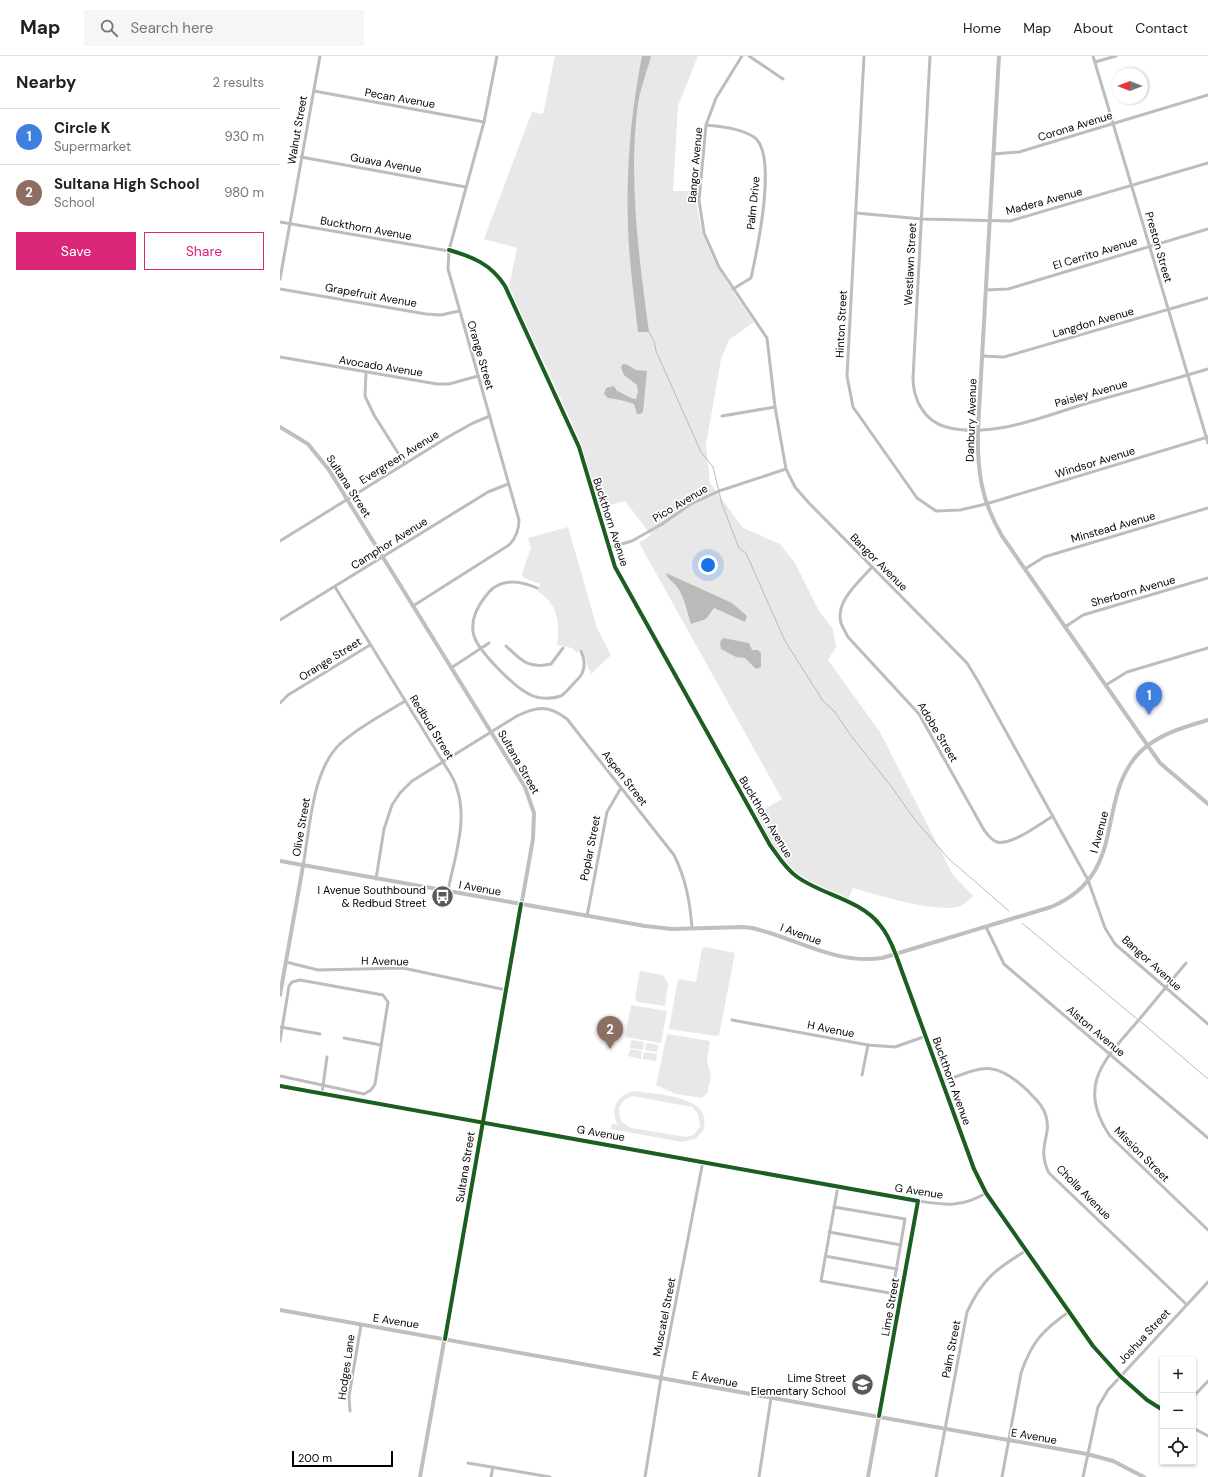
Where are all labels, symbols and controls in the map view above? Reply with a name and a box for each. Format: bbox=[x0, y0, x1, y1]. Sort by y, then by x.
search box bbox=[84, 10, 364, 46]
text: Map bbox=[20, 15, 60, 40]
icon: search bbox=[98, 17, 120, 39]
text: Search here bbox=[130, 18, 213, 38]
text: Home bbox=[963, 19, 1001, 37]
text: Map bbox=[1023, 19, 1051, 37]
text: About bbox=[1073, 19, 1113, 37]
text: Contact bbox=[1135, 19, 1188, 37]
north arrow bbox=[1112, 68, 1148, 104]
text: Nearby bbox=[16, 71, 76, 93]
text: 2 results bbox=[213, 74, 264, 91]
street label: Pecan Avenue bbox=[364, 85, 436, 111]
street label: Walnut Street bbox=[284, 95, 310, 165]
street label: Corona Avenue bbox=[1036, 108, 1114, 144]
text: Circle K bbox=[54, 118, 111, 138]
street label: Bangor Avenue bbox=[685, 127, 705, 203]
text: 1 bbox=[27, 128, 31, 145]
text: 930 m bbox=[224, 128, 264, 145]
text: Supermarket bbox=[54, 138, 131, 155]
street label: Guava Avenue bbox=[349, 150, 423, 176]
text: Sultana High School bbox=[54, 174, 199, 194]
street label: Palm Drive bbox=[743, 176, 763, 230]
text: 2 bbox=[25, 184, 33, 201]
text: 980 m bbox=[224, 184, 264, 201]
street label: Madera Avenue bbox=[1004, 184, 1084, 218]
text: School bbox=[54, 194, 95, 211]
street label: Preston Street bbox=[1142, 210, 1176, 284]
street label: Buckthorn Avenue bbox=[319, 213, 413, 243]
street label: Westlawn Street bbox=[901, 222, 919, 306]
button: Save bbox=[16, 232, 136, 270]
button: Share bbox=[144, 232, 264, 270]
street label: El Cerrito Avenue bbox=[1051, 234, 1139, 272]
street label: Grapefruit Avenue bbox=[324, 280, 418, 310]
street label: Hinton Street bbox=[832, 290, 850, 358]
street label: Langdon Avenue bbox=[1051, 304, 1135, 340]
street label: Orange Street bbox=[464, 319, 498, 391]
street label: Avocado Avenue bbox=[338, 352, 424, 380]
street label: Paisley Avenue bbox=[1053, 376, 1129, 410]
street label: Danbury Avenue bbox=[963, 378, 979, 462]
street label: Evergreen Avenue bbox=[357, 427, 441, 487]
street label: Windsor Avenue bbox=[1053, 443, 1137, 481]
street label: Sultana Street bbox=[324, 452, 374, 520]
street label: Buckthorn Avenue bbox=[590, 476, 632, 568]
street label: Pico Avenue bbox=[650, 481, 710, 525]
street label: Minstead Avenue bbox=[1069, 508, 1157, 546]
street label: Camphor Avenue bbox=[348, 514, 430, 572]
street label: Bangor Avenue bbox=[847, 530, 911, 594]
your location bbox=[698, 555, 718, 575]
street label: Sherborn Avenue bbox=[1089, 572, 1177, 610]
street label: Orange Street bbox=[296, 634, 364, 684]
pin: 1 bbox=[1136, 682, 1162, 715]
street label: Redbud Street bbox=[407, 692, 457, 762]
street label: Adobe Street bbox=[915, 699, 961, 765]
street label: Sultana Street bbox=[495, 727, 543, 797]
street label: Aspen Street bbox=[599, 748, 651, 808]
street label: Buckthorn Avenue bbox=[736, 774, 796, 860]
street label: Olive Street bbox=[289, 796, 313, 858]
street label: I Avenue bbox=[1087, 809, 1111, 855]
street label: Poplar Street bbox=[577, 814, 603, 882]
street label: I Avenue bbox=[458, 877, 502, 899]
place label: I Avenue Southbound & Redbud Street bbox=[317, 883, 426, 910]
bus stop icon: I Avenue Southbound & Redbud Street bbox=[429, 883, 455, 909]
street label: I Avenue bbox=[778, 920, 824, 948]
street label: Bangor Avenue bbox=[1119, 932, 1185, 994]
street label: H Avenue bbox=[361, 954, 409, 968]
street label: Alston Avenue bbox=[1064, 1002, 1128, 1060]
pin: 2 bbox=[597, 1016, 623, 1049]
street label: H Avenue bbox=[806, 1018, 856, 1040]
street label: Buckthorn Avenue bbox=[930, 1035, 974, 1127]
street label: G Avenue bbox=[576, 1122, 626, 1144]
street label: Mission Street bbox=[1111, 1123, 1173, 1185]
street label: Sultana Street bbox=[452, 1130, 478, 1204]
street label: Cholla Avenue bbox=[1054, 1162, 1114, 1222]
street label: G Avenue bbox=[894, 1180, 944, 1202]
street label: Muscatel Street bbox=[649, 1276, 679, 1358]
street label: Lime Street bbox=[878, 1277, 902, 1337]
street label: Joshua Street bbox=[1115, 1306, 1173, 1366]
street label: E Avenue bbox=[372, 1310, 420, 1332]
street label: Palm Street bbox=[939, 1319, 963, 1379]
street label: Hodges Lane bbox=[334, 1333, 358, 1401]
map controls bbox=[1160, 1357, 1196, 1465]
button: + bbox=[1160, 1357, 1196, 1393]
street label: E Avenue bbox=[691, 1368, 739, 1390]
place label: Lime Street Elementary School bbox=[751, 1371, 846, 1398]
school or university icon: Lime Street Elementary School bbox=[849, 1371, 875, 1397]
button: − bbox=[1160, 1393, 1196, 1429]
street label: E Avenue bbox=[1010, 1425, 1058, 1447]
button: locate bbox=[1160, 1429, 1196, 1465]
scale bar bbox=[292, 1449, 393, 1468]
text: 200 m bbox=[298, 1451, 332, 1465]

